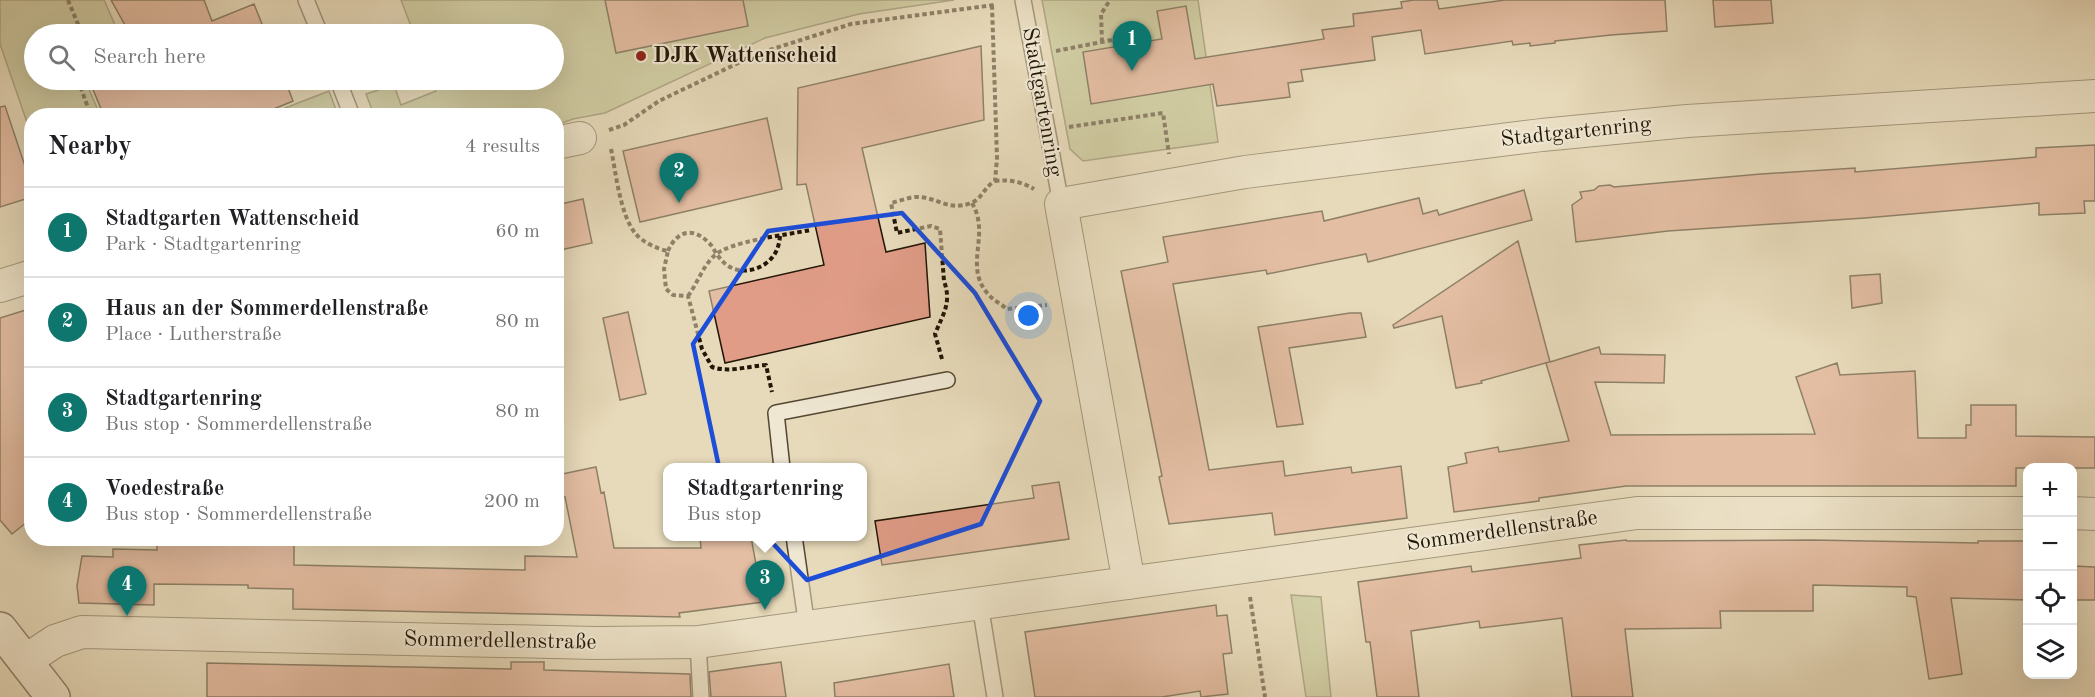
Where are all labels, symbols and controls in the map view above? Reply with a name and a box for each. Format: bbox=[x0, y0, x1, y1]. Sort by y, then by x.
pin: 1 bbox=[1112, 22, 1152, 71]
search box bbox=[24, 24, 564, 90]
street label: Stadtgartenring bbox=[1018, 25, 1066, 179]
icon: search bbox=[45, 41, 78, 74]
place label: DJK Wattenscheid bbox=[653, 45, 838, 67]
text: Search here bbox=[93, 46, 206, 68]
marker: DJK Wattenscheid bbox=[634, 49, 648, 63]
street label: Stadtgartenring bbox=[1499, 113, 1653, 151]
text: Nearby bbox=[48, 134, 132, 160]
text: 4 results bbox=[465, 137, 540, 157]
pin: 2 bbox=[660, 154, 698, 203]
text: Stadtgarten Wattenscheid bbox=[105, 208, 360, 230]
text: 1 bbox=[62, 222, 73, 242]
text: 60 m bbox=[495, 222, 540, 242]
text: Park · Stadtgartenring bbox=[105, 235, 301, 255]
text: Haus an der Sommerdellenstraße bbox=[105, 298, 429, 320]
your location bbox=[1014, 301, 1043, 330]
text: 2 bbox=[62, 312, 73, 332]
text: 80 m bbox=[495, 312, 540, 332]
text: Place · Lutherstraße bbox=[105, 325, 281, 345]
text: Stadtgartenring bbox=[105, 388, 262, 410]
text: 3 bbox=[62, 402, 73, 422]
text: 80 m bbox=[495, 402, 540, 422]
text: Bus stop · Sommerdellenstraße bbox=[105, 415, 372, 435]
popup bbox=[663, 463, 867, 541]
map controls bbox=[2023, 463, 2077, 679]
button: + bbox=[2023, 463, 2077, 517]
text: Voedestraße bbox=[105, 478, 224, 500]
text: Stadtgartenring bbox=[687, 478, 843, 500]
text: 4 bbox=[62, 492, 73, 512]
text: 200 m bbox=[484, 492, 540, 512]
text: Bus stop · Sommerdellenstraße bbox=[105, 505, 372, 525]
text: Bus stop bbox=[687, 505, 761, 525]
street label: Sommerdellenstraße bbox=[1405, 507, 1599, 555]
button: − bbox=[2023, 517, 2077, 571]
pin: 3 bbox=[746, 560, 784, 610]
pin: 4 bbox=[108, 566, 146, 616]
button: locate bbox=[2023, 571, 2077, 625]
button: layers bbox=[2023, 625, 2077, 679]
street label: Sommerdellenstraße bbox=[403, 628, 597, 654]

